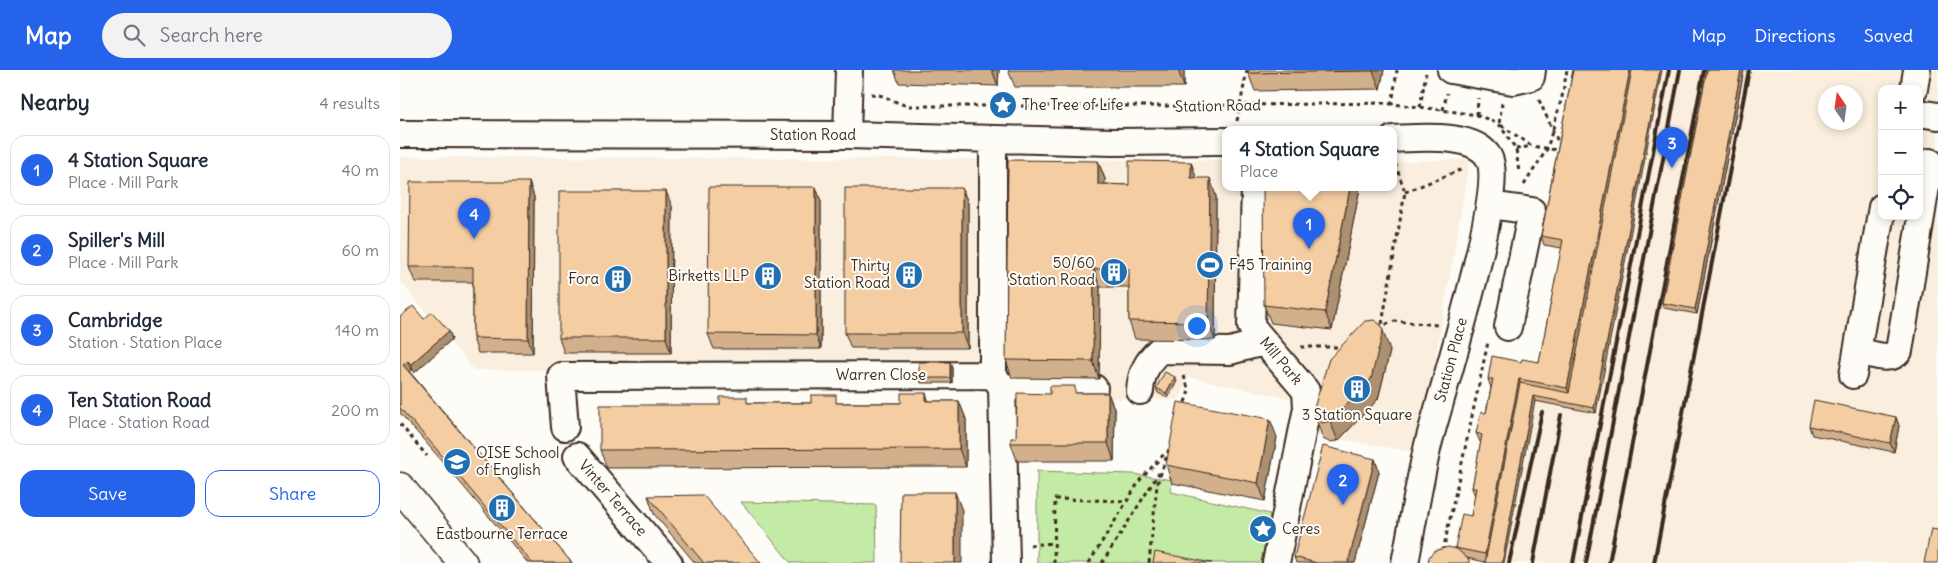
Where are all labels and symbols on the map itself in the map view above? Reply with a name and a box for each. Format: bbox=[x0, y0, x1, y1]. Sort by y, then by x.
north arrow bbox=[1818, 85, 1863, 130]
place icon: The Tree of Life bbox=[988, 90, 1018, 120]
place label: The Tree of Life bbox=[1022, 95, 1123, 114]
street label: Station Road bbox=[1175, 95, 1261, 116]
street label: Station Road bbox=[770, 125, 856, 144]
pin: 3 bbox=[1656, 127, 1688, 168]
pin: 4 bbox=[458, 198, 490, 239]
pin: 1 bbox=[1293, 208, 1325, 249]
sports icon: F45 Training bbox=[1195, 250, 1225, 280]
place label: 50/60 Station Road bbox=[1009, 253, 1095, 289]
place label: F45 Training bbox=[1229, 255, 1312, 274]
place label: Thirty Station Road bbox=[804, 256, 890, 292]
building icon: 50/60 Station Road bbox=[1099, 257, 1129, 287]
building icon: Thirty Station Road bbox=[894, 260, 924, 290]
building icon: Birketts LLP bbox=[753, 261, 783, 291]
building icon: Fora bbox=[603, 264, 633, 294]
place label: Birketts LLP bbox=[668, 266, 749, 285]
place label: Fora bbox=[568, 269, 599, 288]
your location bbox=[1184, 313, 1210, 339]
street label: Station Place bbox=[1430, 315, 1471, 404]
street label: Mill Park bbox=[1256, 333, 1307, 389]
street label: Warren Close bbox=[836, 365, 926, 384]
building icon: 3 Station Square bbox=[1342, 374, 1372, 404]
place label: 3 Station Square bbox=[1302, 405, 1412, 424]
place label: OISE School of English bbox=[476, 443, 559, 479]
school or university icon: OISE School of English bbox=[442, 447, 472, 477]
street label: Vinter Terrace bbox=[575, 456, 652, 540]
pin: 2 bbox=[1327, 464, 1359, 505]
building icon: Eastbourne Terrace bbox=[487, 493, 517, 523]
place icon: Ceres bbox=[1248, 514, 1278, 544]
place label: Ceres bbox=[1282, 519, 1320, 538]
place label: Eastbourne Terrace bbox=[436, 524, 568, 543]

